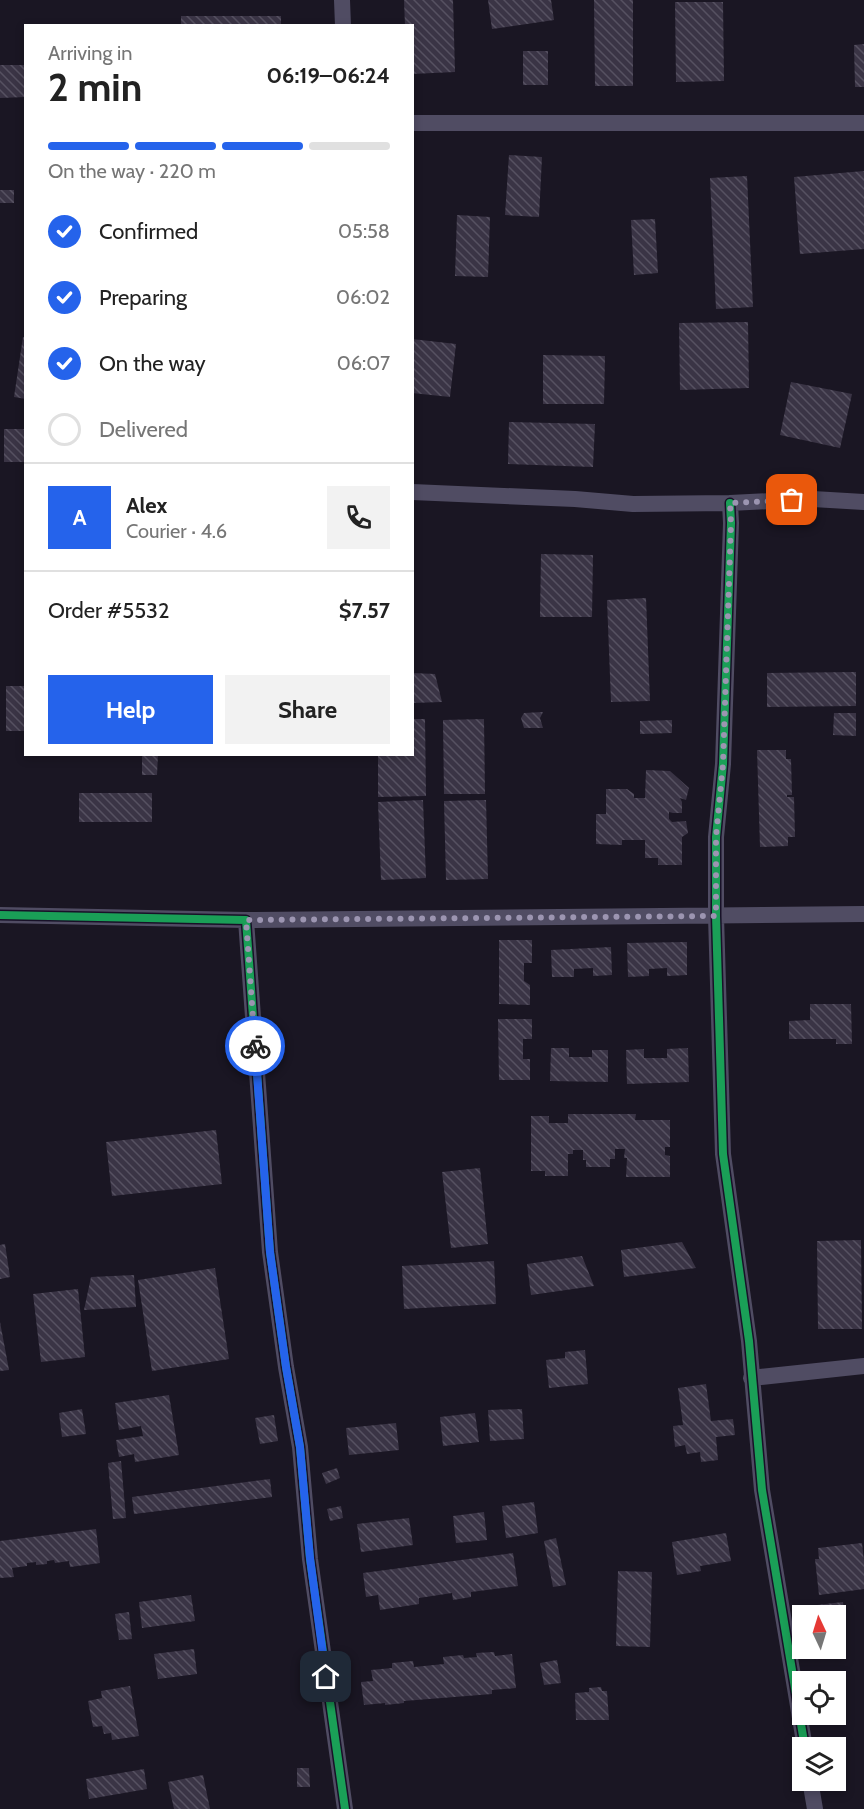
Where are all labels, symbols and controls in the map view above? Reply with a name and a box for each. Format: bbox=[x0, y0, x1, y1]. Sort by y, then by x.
text: Arriving in bbox=[48, 41, 132, 65]
text: 06:19–06:24 bbox=[266, 62, 390, 89]
text: 2 min bbox=[48, 63, 142, 111]
text: On the way · 220 m bbox=[48, 159, 216, 183]
icon: check bbox=[48, 215, 81, 248]
text: Confirmed bbox=[99, 218, 198, 245]
text: 05:58 bbox=[338, 219, 390, 243]
icon: check bbox=[48, 281, 81, 314]
text: Preparing bbox=[99, 284, 187, 311]
text: 06:02 bbox=[336, 285, 390, 309]
icon: check bbox=[48, 347, 81, 380]
text: On the way bbox=[99, 350, 206, 377]
text: 06:07 bbox=[337, 351, 390, 375]
text: Delivered bbox=[99, 416, 188, 443]
pin bbox=[766, 474, 817, 525]
icon: bag bbox=[775, 483, 808, 516]
button: phone bbox=[327, 486, 390, 549]
text: Alex bbox=[126, 492, 167, 519]
text: A bbox=[73, 504, 86, 531]
text: Courier · 4.6 bbox=[126, 519, 227, 543]
text: Order #5532 bbox=[48, 597, 170, 624]
text: $7.57 bbox=[339, 597, 390, 624]
button: Help bbox=[48, 675, 213, 744]
button: Share bbox=[225, 675, 390, 744]
courier bbox=[225, 1016, 285, 1076]
icon: bike bbox=[239, 1030, 272, 1063]
north arrow bbox=[792, 1605, 846, 1659]
map controls bbox=[792, 1605, 846, 1791]
pin bbox=[300, 1651, 351, 1702]
icon: home bbox=[309, 1660, 342, 1693]
button: locate bbox=[792, 1671, 846, 1725]
button: layers bbox=[792, 1737, 846, 1791]

